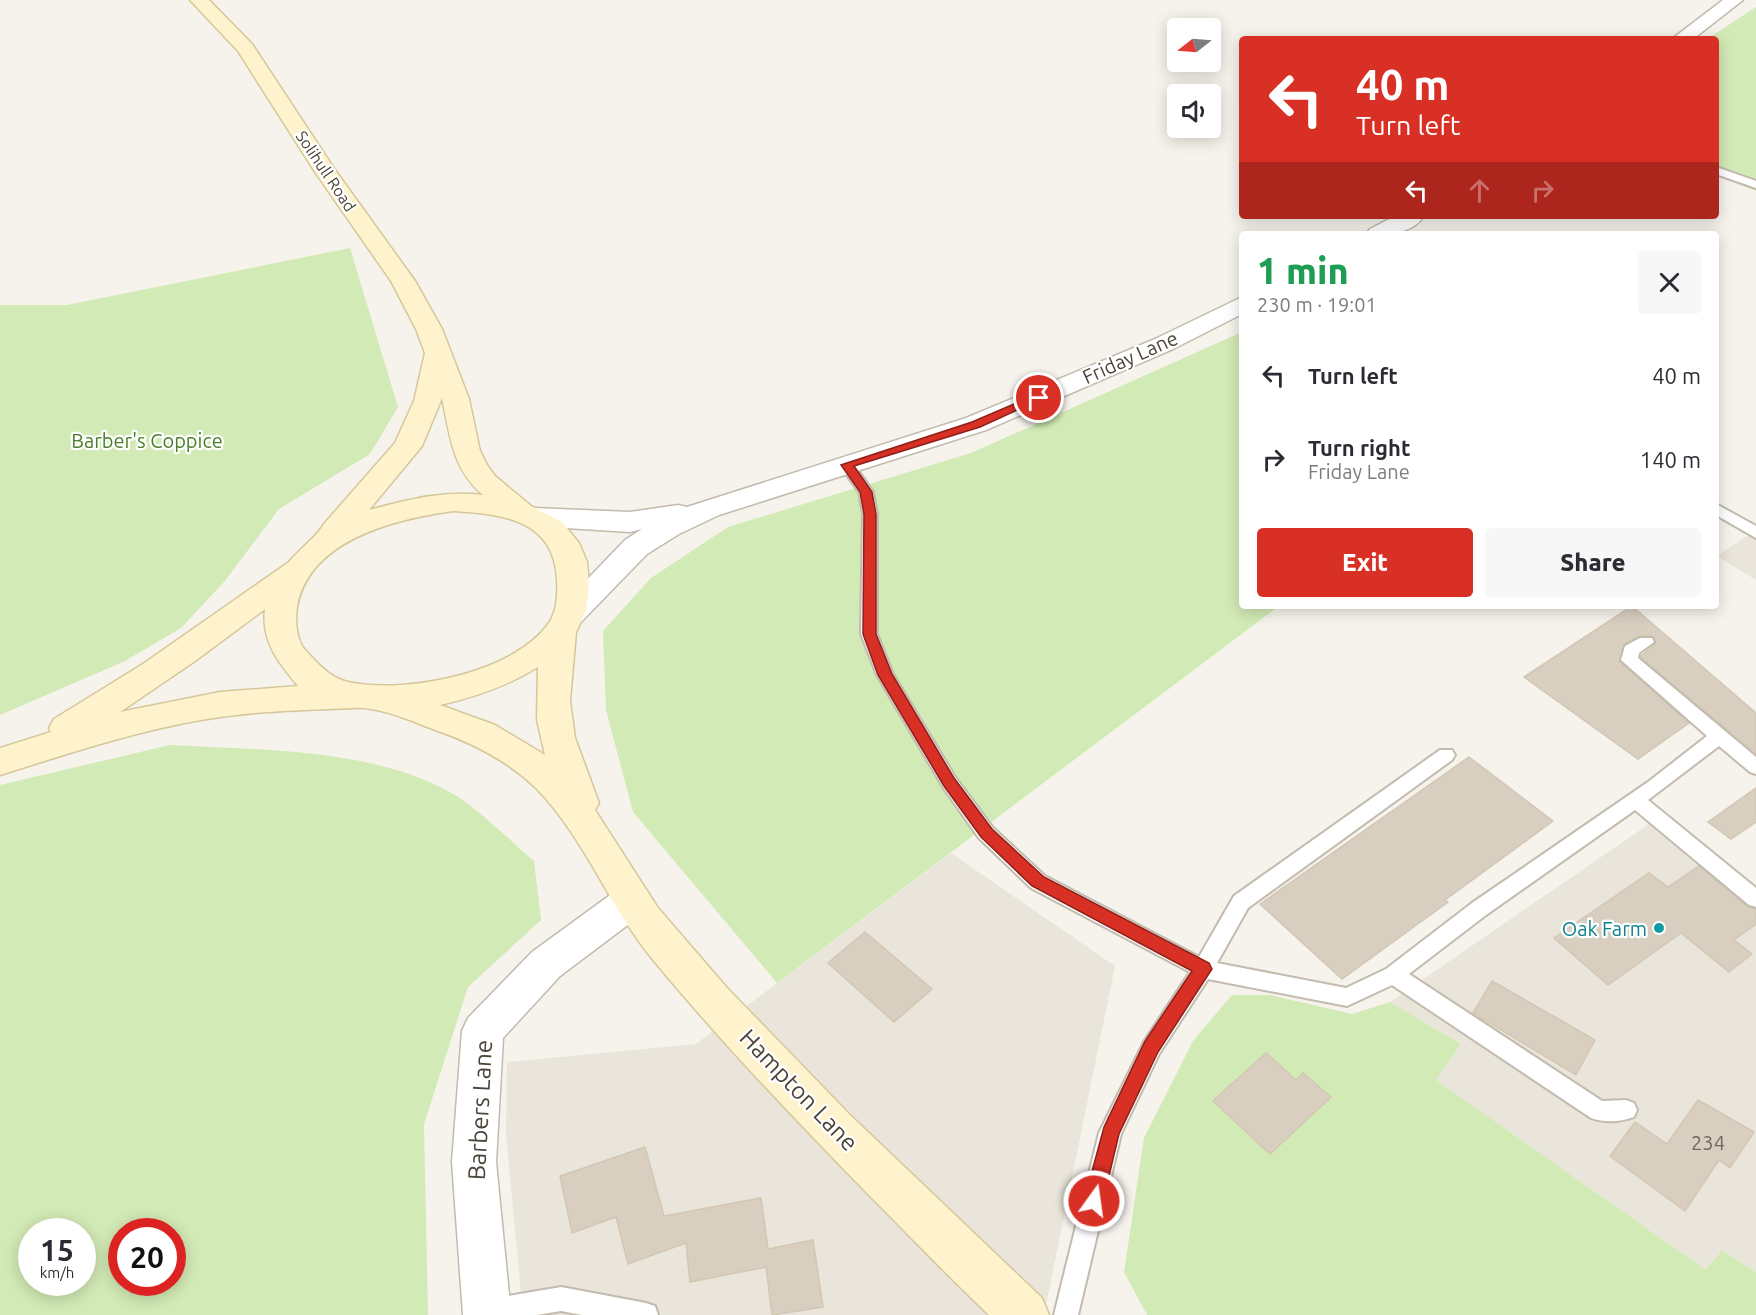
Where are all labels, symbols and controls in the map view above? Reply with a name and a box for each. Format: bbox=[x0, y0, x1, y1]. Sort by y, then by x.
north arrow bbox=[1167, 18, 1221, 72]
map controls bbox=[1167, 18, 1221, 138]
icon: left bbox=[1257, 60, 1335, 138]
text: 40 m bbox=[1356, 61, 1450, 108]
button: sound bbox=[1167, 84, 1221, 138]
text: Turn left bbox=[1356, 110, 1460, 140]
street label: Solihull Road bbox=[293, 127, 359, 215]
icon: left bbox=[1400, 174, 1433, 207]
icon: ahead bbox=[1463, 174, 1496, 207]
icon: right bbox=[1526, 174, 1559, 207]
text: 1 min bbox=[1257, 250, 1349, 291]
button: close bbox=[1638, 251, 1701, 314]
text: 230 m · 19:01 bbox=[1257, 293, 1377, 316]
street label: Friday Lane bbox=[1079, 326, 1181, 388]
icon: left bbox=[1257, 359, 1290, 392]
text: Turn left bbox=[1308, 363, 1398, 388]
text: 40 m bbox=[1652, 363, 1701, 388]
pin bbox=[1013, 372, 1064, 423]
icon: arrive bbox=[1022, 381, 1055, 414]
park label: Barber's Coppice bbox=[71, 429, 223, 452]
text: Turn right bbox=[1308, 435, 1410, 460]
icon: right bbox=[1257, 443, 1290, 476]
text: 140 m bbox=[1640, 447, 1701, 472]
text: Friday Lane bbox=[1308, 460, 1410, 483]
button: Exit bbox=[1257, 528, 1473, 597]
button: Share bbox=[1485, 528, 1701, 597]
place label: Oak Farm bbox=[1562, 917, 1647, 940]
marker: Oak Farm bbox=[1652, 921, 1666, 935]
street label: Hampton Lane bbox=[734, 1024, 864, 1156]
street label: Barbers Lane bbox=[463, 1039, 497, 1181]
house number: 234 bbox=[1691, 1131, 1725, 1154]
position arrow bbox=[1062, 1169, 1126, 1233]
speed limit sign: 20 bbox=[108, 1218, 186, 1296]
text: 15 bbox=[40, 1233, 74, 1267]
text: km/h bbox=[40, 1264, 74, 1281]

